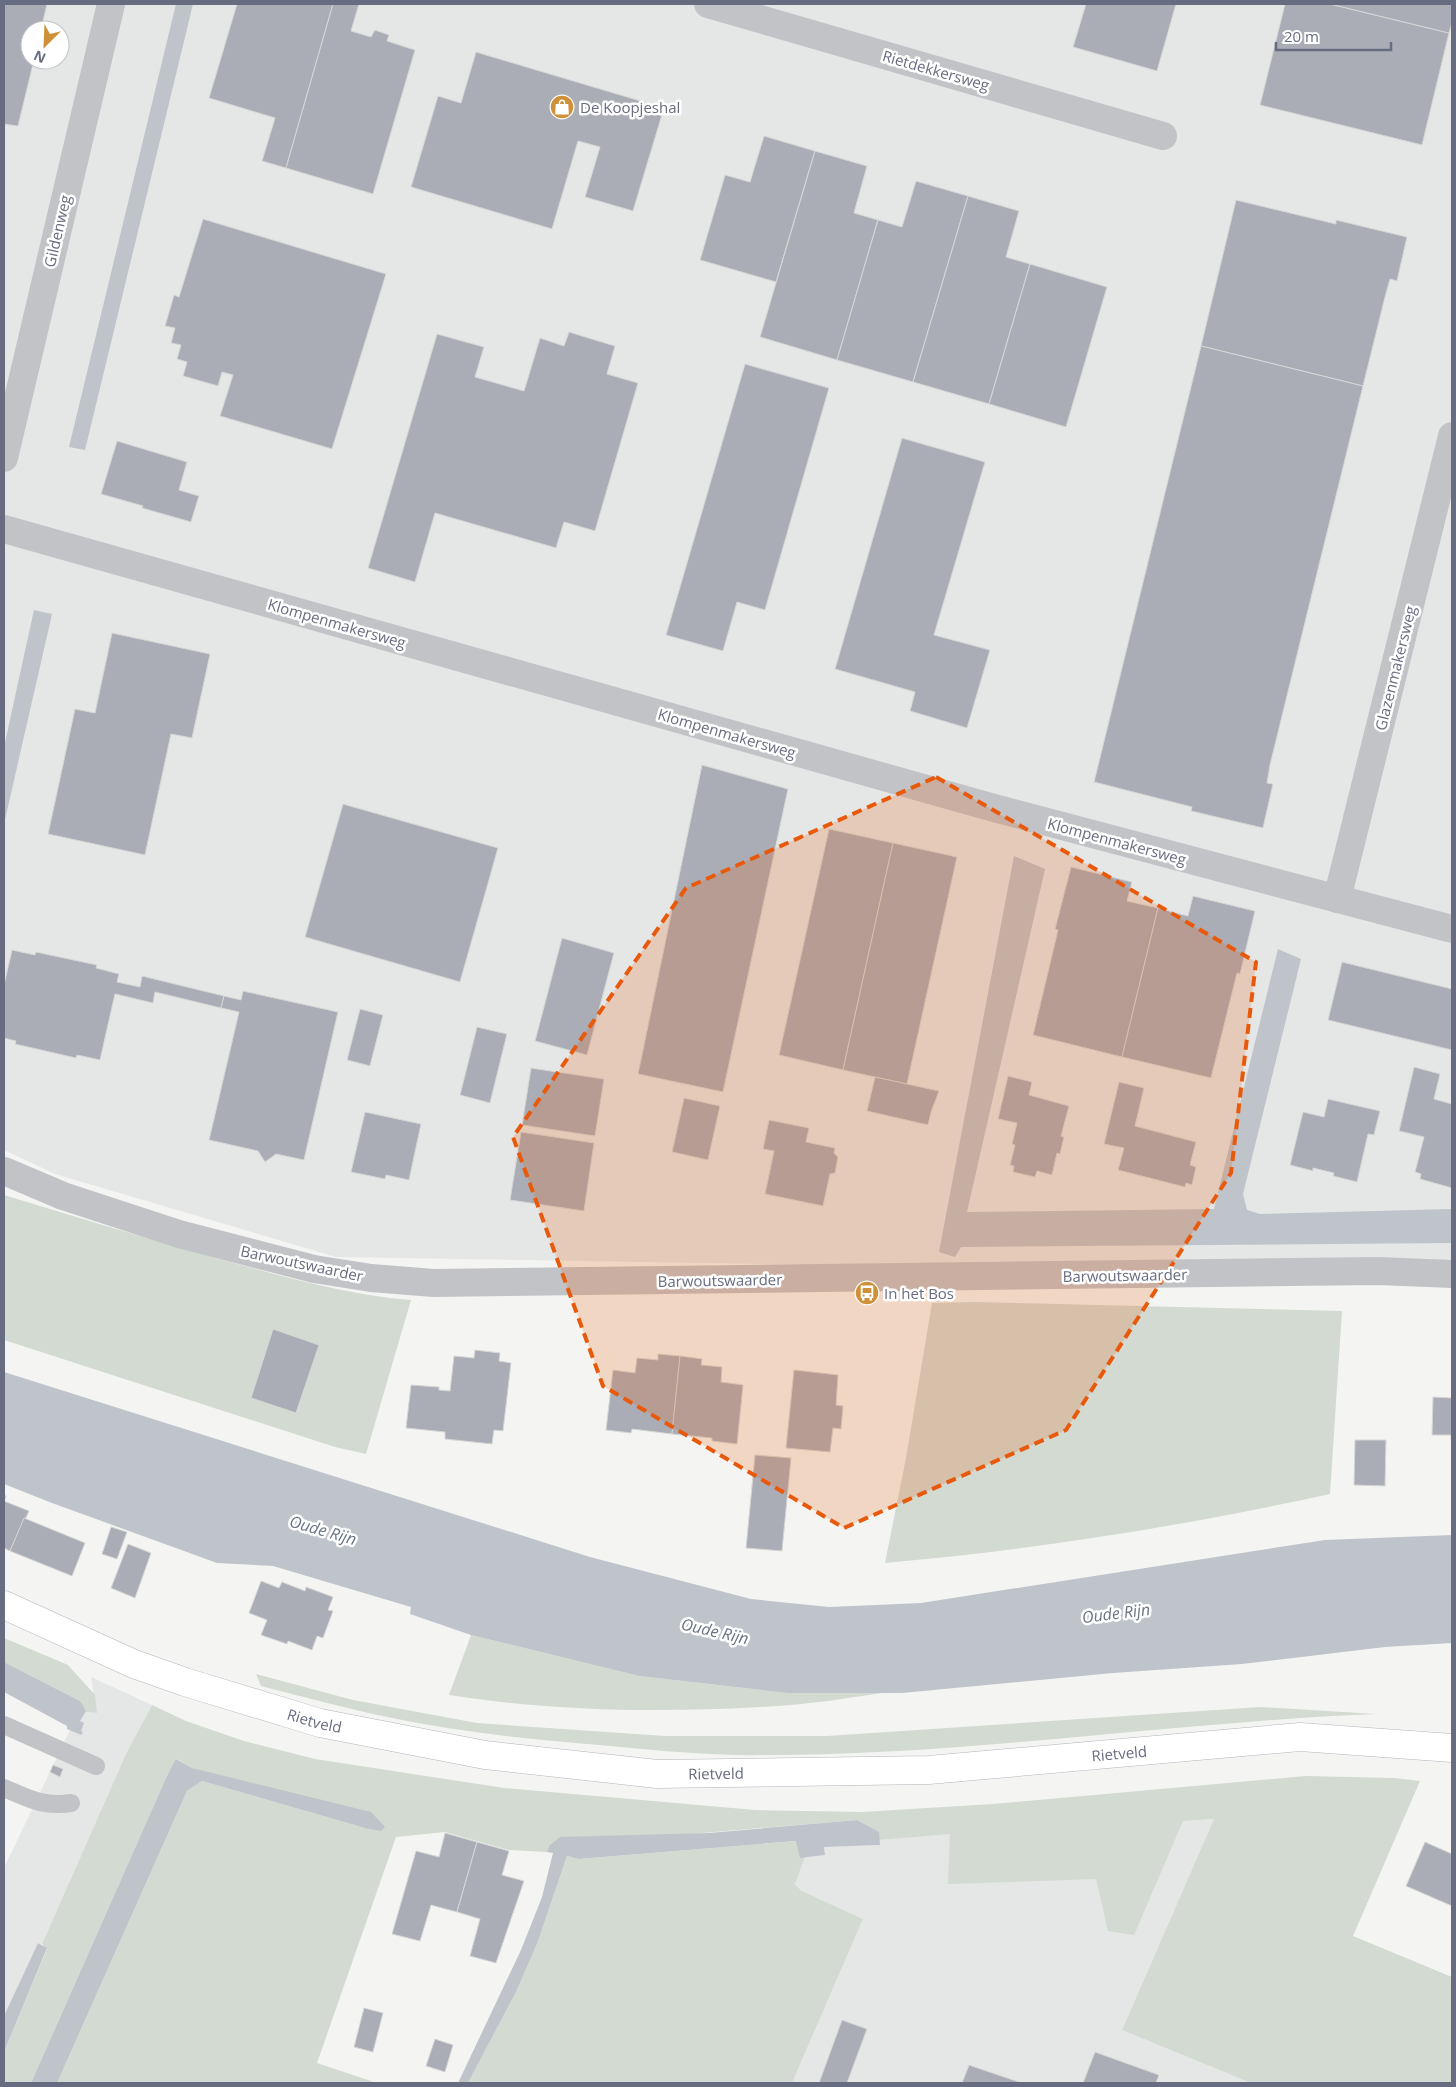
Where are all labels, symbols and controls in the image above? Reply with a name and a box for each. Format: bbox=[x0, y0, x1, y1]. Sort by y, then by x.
north arrow bbox=[20, 20, 70, 70]
scale bar bbox=[1276, 20, 1391, 52]
text: 20 m bbox=[1284, 26, 1319, 46]
street label: Rietdekkersweg bbox=[880, 45, 992, 95]
text: N bbox=[30, 46, 49, 68]
shop icon: De Koopjeshal bbox=[549, 94, 575, 120]
place label: De Koopjeshal bbox=[580, 97, 680, 117]
street label: Gildenweg bbox=[39, 193, 75, 269]
street label: Klompenmakersweg bbox=[266, 594, 408, 652]
street label: Glazenmakersweg bbox=[1370, 604, 1420, 732]
street label: Klompenmakersweg bbox=[656, 704, 798, 762]
street label: Klompenmakersweg bbox=[1045, 813, 1189, 869]
street label: Barwoutswaarder bbox=[239, 1240, 365, 1286]
street label: Barwoutswaarder bbox=[1063, 1264, 1187, 1286]
street label: Barwoutswaarder bbox=[658, 1269, 782, 1291]
bus stop icon: In het Bos bbox=[854, 1280, 880, 1306]
place label: In het Bos bbox=[884, 1283, 954, 1303]
water label: Oude Rijn bbox=[287, 1510, 359, 1550]
water label: Oude Rijn bbox=[1081, 1598, 1151, 1628]
water label: Oude Rijn bbox=[679, 1613, 751, 1649]
street label: Rietveld bbox=[285, 1704, 343, 1737]
street label: Rietveld bbox=[1090, 1741, 1148, 1766]
street label: Rietveld bbox=[688, 1763, 744, 1784]

